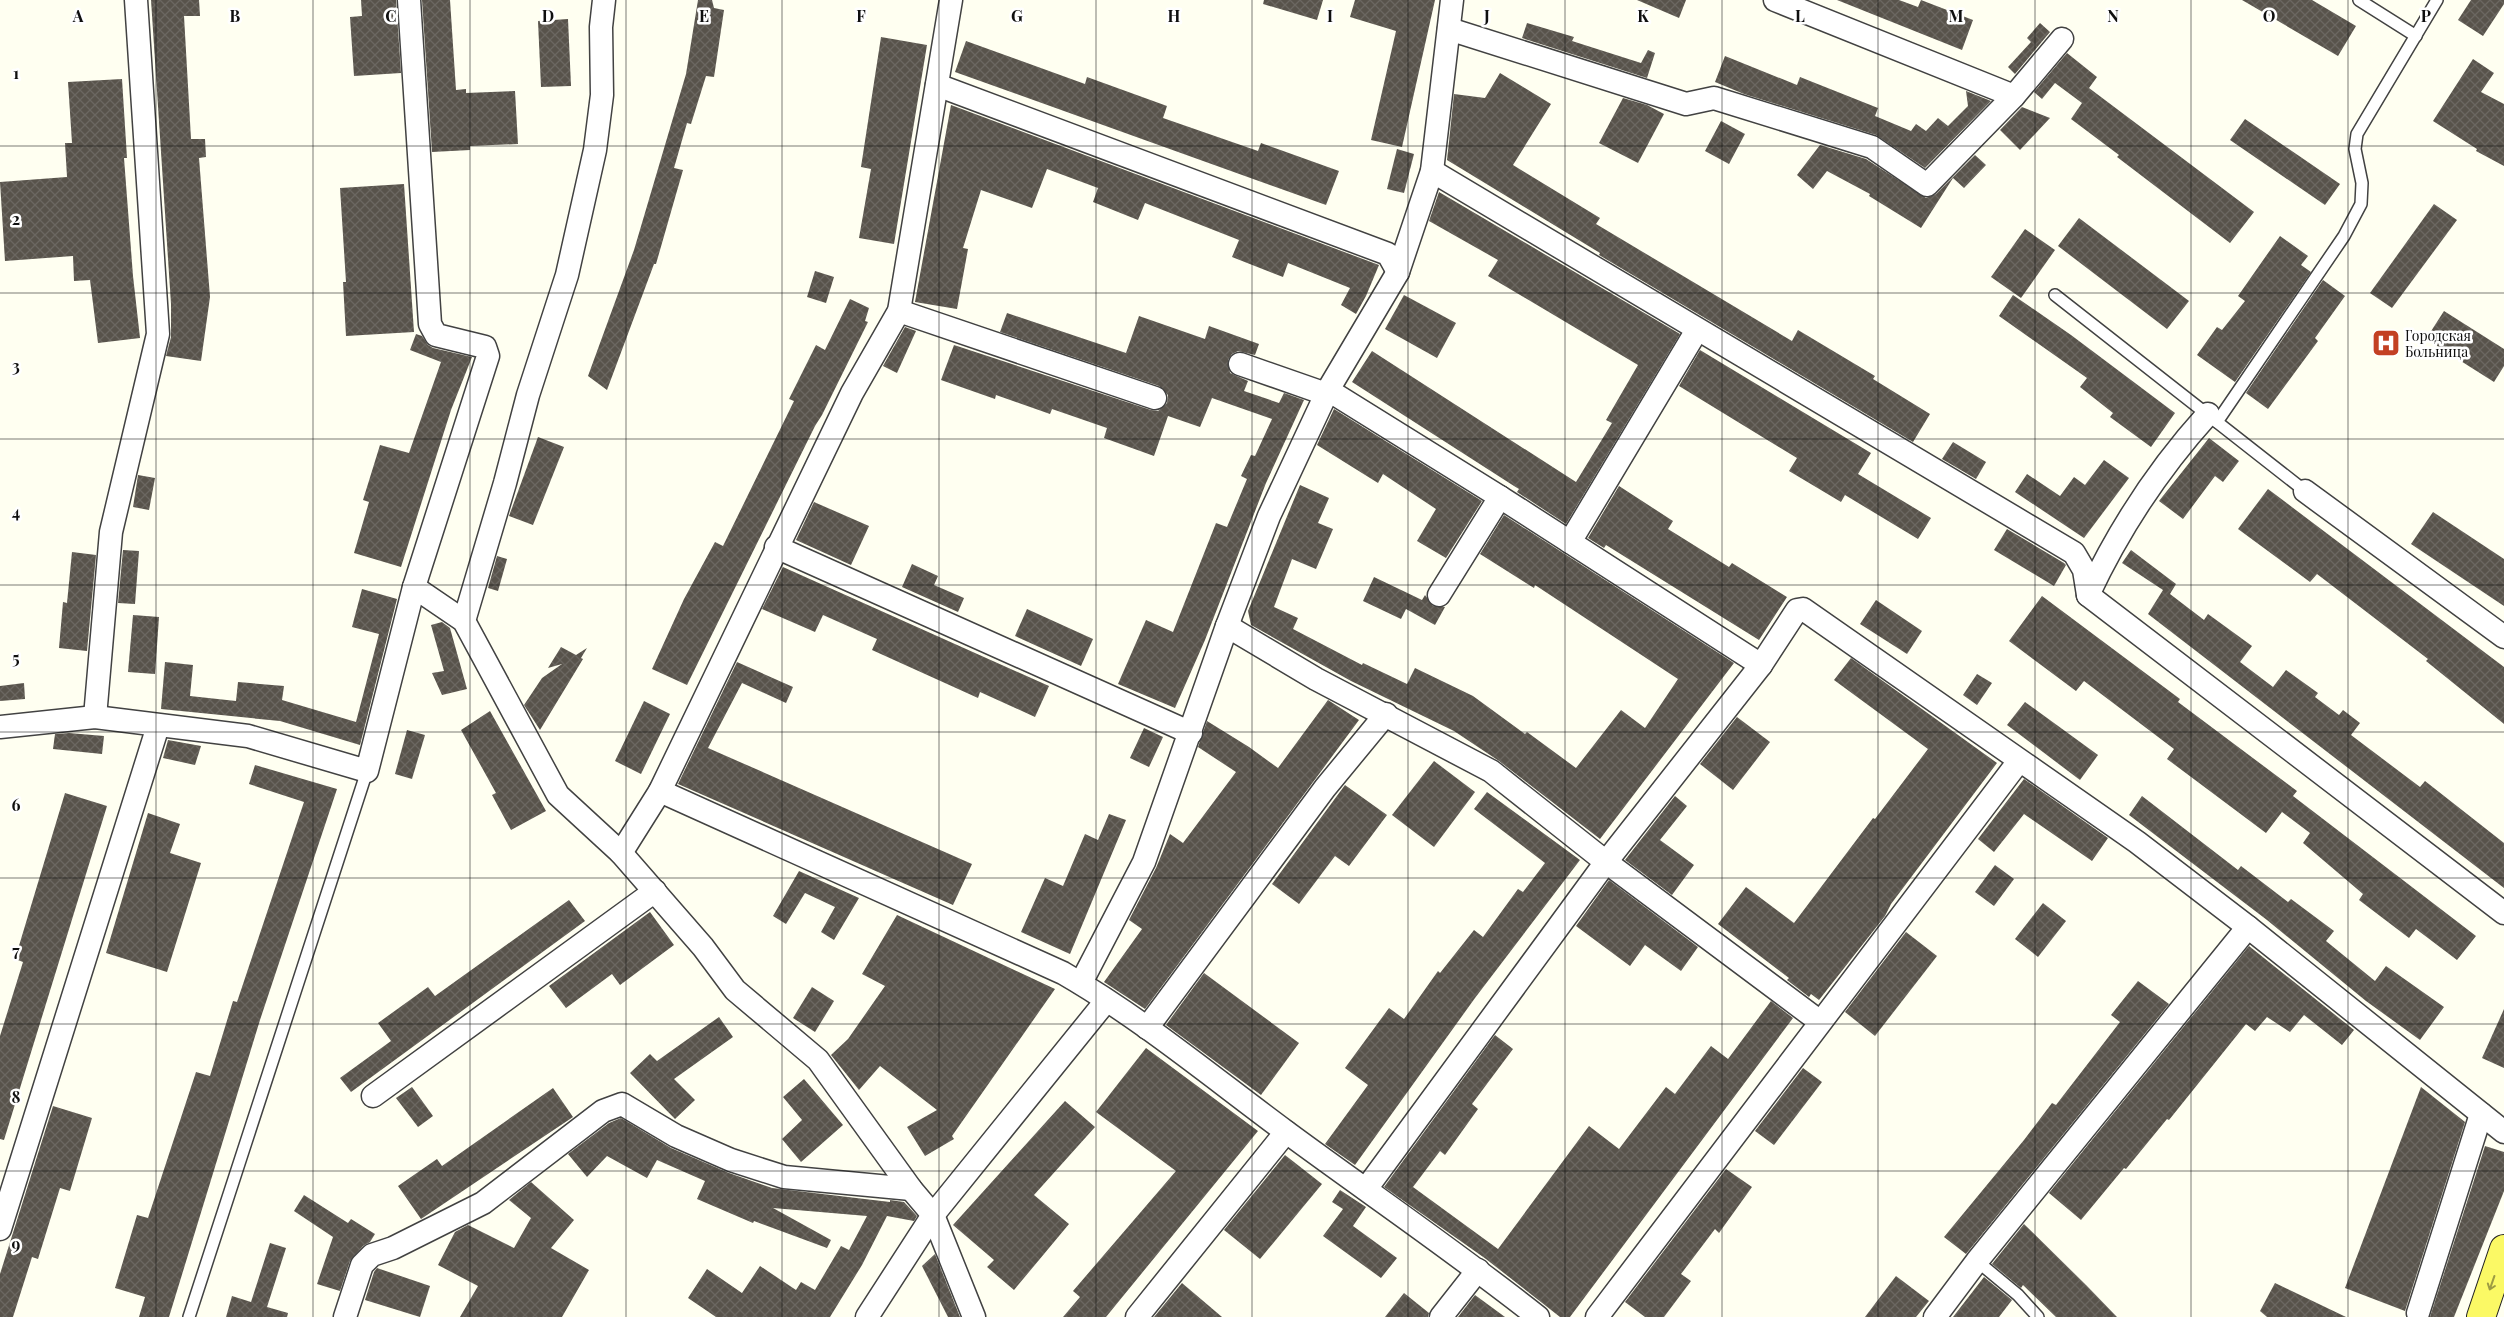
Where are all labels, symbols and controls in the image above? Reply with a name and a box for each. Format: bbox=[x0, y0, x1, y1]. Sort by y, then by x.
text: A bbox=[72, 5, 84, 26]
text: B bbox=[230, 5, 241, 26]
text: C bbox=[385, 5, 397, 26]
text: D bbox=[542, 5, 554, 26]
text: E bbox=[699, 5, 709, 26]
text: F bbox=[856, 5, 866, 26]
text: G bbox=[1011, 5, 1023, 26]
text: H bbox=[1168, 5, 1181, 26]
text: I bbox=[1327, 5, 1333, 26]
text: J bbox=[1483, 5, 1490, 26]
text: K bbox=[1637, 5, 1649, 26]
text: L bbox=[1795, 5, 1805, 26]
text: M bbox=[1949, 5, 1964, 26]
text: N bbox=[2107, 5, 2119, 26]
text: O bbox=[2263, 5, 2275, 26]
text: P bbox=[2421, 5, 2431, 26]
text: 1 bbox=[13, 62, 19, 83]
text: 2 bbox=[12, 208, 20, 229]
place label: Городская Больница bbox=[2405, 326, 2472, 361]
hospital icon: Городская Больница bbox=[2371, 328, 2401, 358]
text: 3 bbox=[12, 355, 20, 376]
text: 4 bbox=[12, 501, 20, 522]
text: 5 bbox=[12, 647, 20, 668]
text: 6 bbox=[12, 794, 21, 815]
text: 7 bbox=[12, 940, 20, 961]
text: 8 bbox=[12, 1086, 21, 1107]
text: 9 bbox=[12, 1233, 21, 1254]
one-way arrow bbox=[2487, 1275, 2496, 1290]

